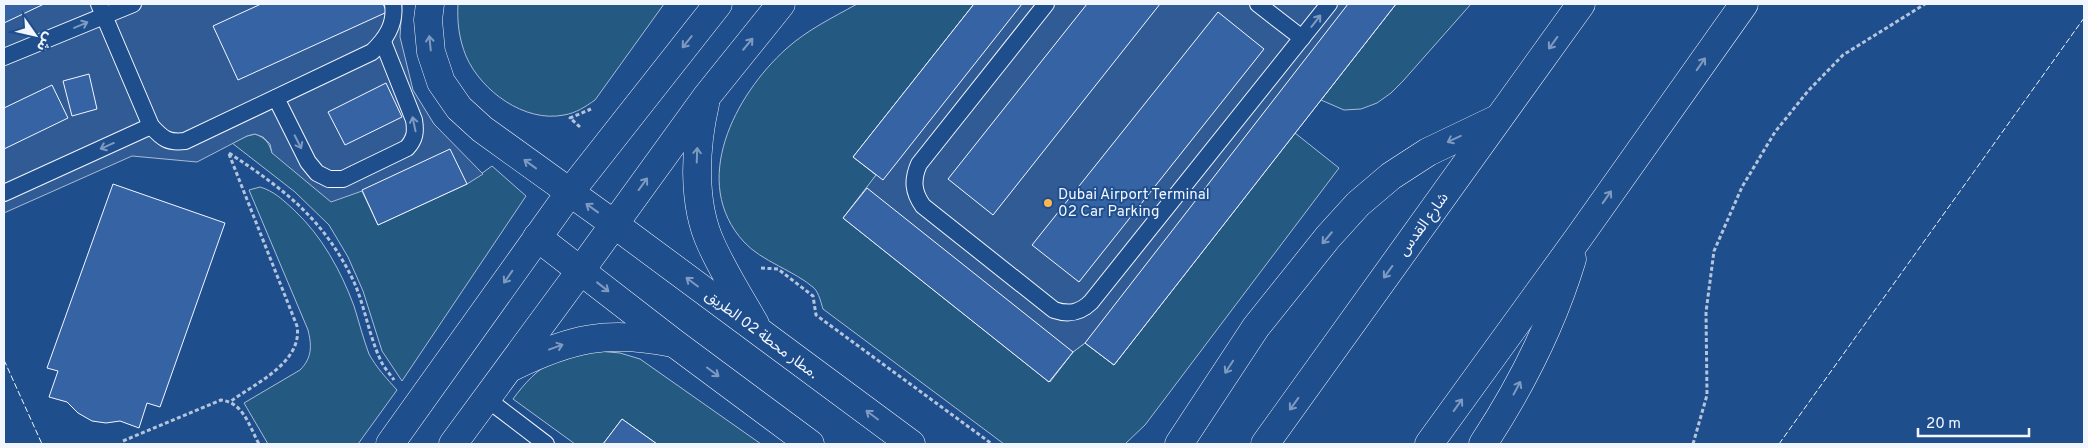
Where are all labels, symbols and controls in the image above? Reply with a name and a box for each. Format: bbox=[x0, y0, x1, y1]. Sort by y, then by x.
north arrow bbox=[10, 10, 60, 60]
one-way arrow bbox=[1310, 15, 1321, 28]
one-way arrow bbox=[73, 19, 88, 29]
text: ش bbox=[32, 29, 57, 54]
one-way arrow bbox=[682, 35, 693, 48]
one-way arrow bbox=[425, 36, 435, 52]
one-way arrow bbox=[1548, 36, 1558, 50]
one-way arrow bbox=[742, 37, 753, 50]
one-way arrow bbox=[1696, 57, 1706, 71]
one-way arrow bbox=[408, 116, 418, 132]
one-way arrow bbox=[293, 134, 303, 149]
one-way arrow bbox=[1447, 135, 1462, 145]
one-way arrow bbox=[100, 142, 115, 152]
one-way arrow bbox=[693, 147, 702, 163]
one-way arrow bbox=[524, 158, 537, 169]
one-way arrow bbox=[637, 178, 648, 191]
place label: Dubai Airport Terminal 02 Car Parking bbox=[1058, 186, 1210, 222]
street label: شارع القدس bbox=[1395, 189, 1455, 261]
one-way arrow bbox=[1602, 190, 1612, 204]
marker: Dubai Airport Terminal 02 Car Parking bbox=[1042, 197, 1054, 209]
one-way arrow bbox=[585, 203, 599, 213]
one-way arrow bbox=[1322, 231, 1333, 244]
one-way arrow bbox=[1383, 265, 1394, 278]
one-way arrow bbox=[503, 269, 513, 283]
one-way arrow bbox=[686, 277, 699, 288]
one-way arrow bbox=[596, 282, 609, 293]
street label: مطار محطة 02 الطريق. bbox=[701, 286, 821, 384]
one-way arrow bbox=[547, 342, 563, 351]
one-way arrow bbox=[1224, 360, 1234, 374]
one-way arrow bbox=[706, 367, 720, 377]
one-way arrow bbox=[1513, 381, 1523, 395]
one-way arrow bbox=[1289, 397, 1299, 411]
one-way arrow bbox=[1453, 398, 1463, 412]
scale bar bbox=[1918, 406, 2029, 438]
one-way arrow bbox=[865, 410, 879, 420]
text: 20 m bbox=[1926, 415, 1961, 434]

